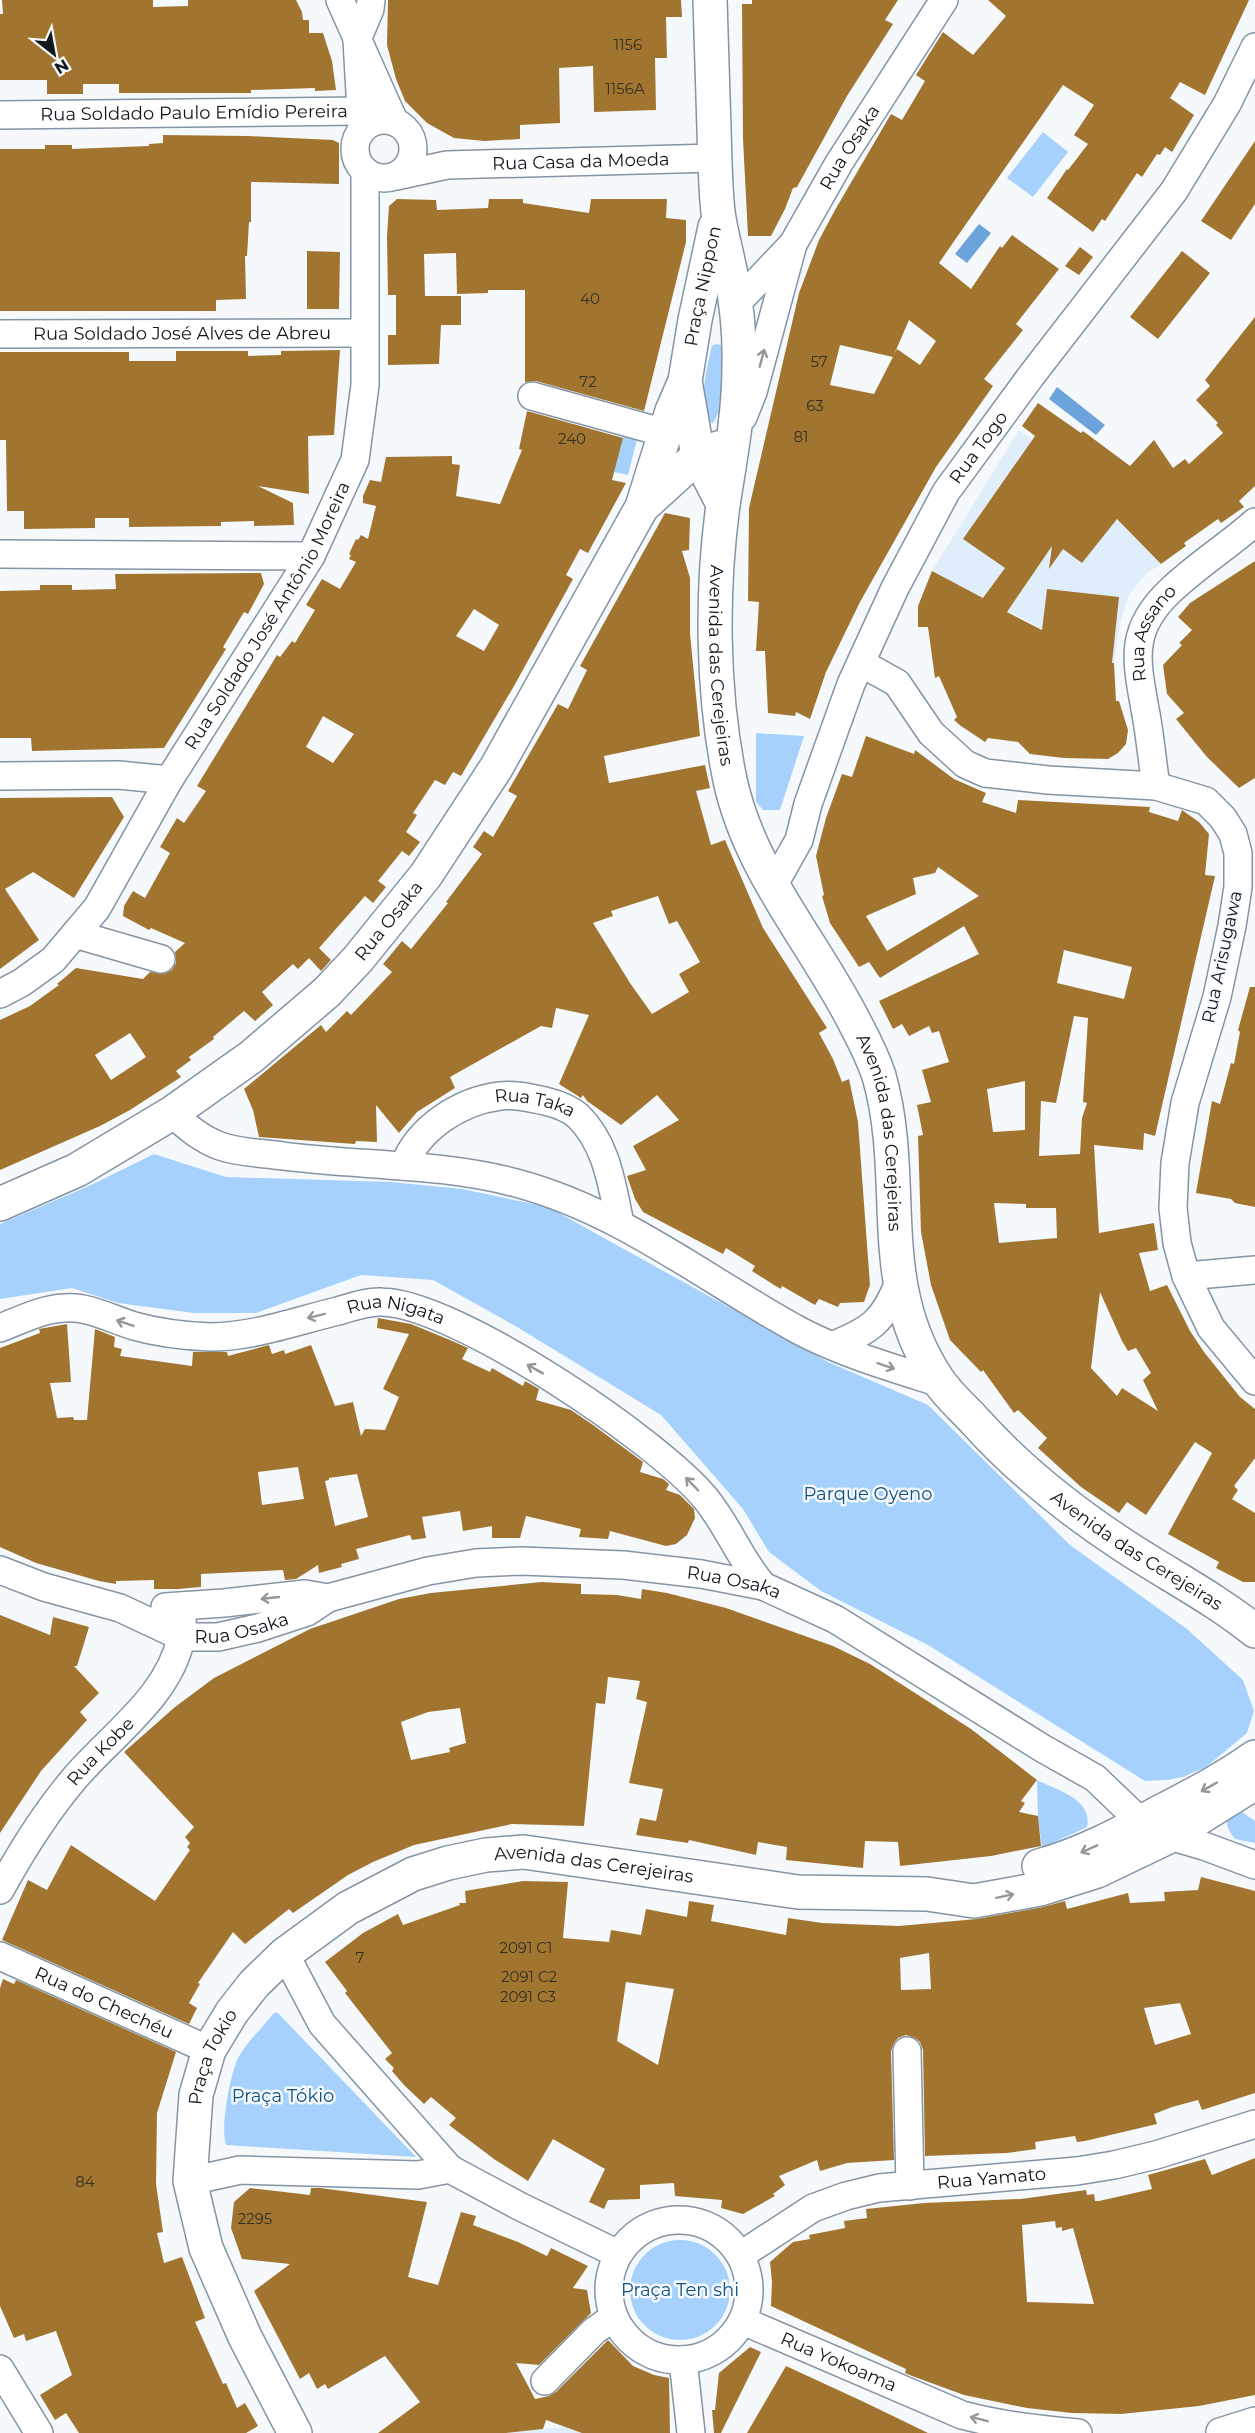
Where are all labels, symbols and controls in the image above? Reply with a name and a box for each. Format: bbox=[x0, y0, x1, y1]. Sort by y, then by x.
north arrow bbox=[24, 24, 84, 84]
house number: 1156 bbox=[614, 35, 642, 54]
text: N bbox=[51, 55, 72, 78]
house number: 1156A bbox=[605, 79, 645, 98]
street label: Rua Soldado Paulo Emídio Pereira bbox=[40, 100, 348, 126]
street label: Rua Osaka bbox=[815, 101, 884, 194]
street label: Rua Casa da Moeda bbox=[492, 148, 670, 175]
street label: Praça Nippon bbox=[680, 224, 726, 348]
house number: 40 bbox=[580, 289, 600, 308]
street label: Rua Soldado José Alves de Abreu bbox=[33, 322, 331, 345]
one-way arrow bbox=[757, 349, 768, 368]
house number: 57 bbox=[810, 352, 828, 371]
house number: 72 bbox=[579, 372, 597, 391]
house number: 63 bbox=[806, 396, 824, 415]
street label: Rua Togo bbox=[945, 407, 1012, 488]
house number: 81 bbox=[794, 427, 809, 446]
house number: 240 bbox=[558, 429, 586, 448]
street label: Rua Soldado José Antônio Moreira bbox=[180, 478, 355, 754]
street label: Avenida das Cerejeiras bbox=[704, 564, 738, 768]
street label: Rua Assano bbox=[1127, 580, 1181, 683]
street label: Rua Osaka bbox=[350, 877, 428, 965]
street label: Rua Arisugawa bbox=[1197, 889, 1247, 1025]
street label: Avenida das Cerejeiras bbox=[851, 1030, 906, 1232]
street label: Rua Taka bbox=[493, 1084, 579, 1122]
street label: Rua Nigata bbox=[344, 1291, 448, 1330]
one-way arrow bbox=[306, 1311, 325, 1323]
one-way arrow bbox=[116, 1316, 135, 1327]
one-way arrow bbox=[876, 1361, 895, 1372]
one-way arrow bbox=[527, 1362, 544, 1374]
one-way arrow bbox=[685, 1477, 699, 1492]
park label: Parque Oyeno bbox=[803, 1483, 933, 1505]
street label: Avenida das Cerejeiras bbox=[1047, 1486, 1227, 1615]
street label: Rua Osaka bbox=[686, 1561, 785, 1604]
one-way arrow bbox=[260, 1592, 280, 1603]
street label: Rua Osaka bbox=[194, 1608, 291, 1648]
street label: Rua Kobe bbox=[62, 1712, 139, 1790]
one-way arrow bbox=[1200, 1781, 1217, 1793]
street label: Avenida das Cerejeiras bbox=[493, 1841, 695, 1888]
one-way arrow bbox=[1080, 1843, 1098, 1855]
one-way arrow bbox=[995, 1890, 1015, 1901]
house number: 2091 C1 bbox=[499, 1938, 553, 1957]
house number: 7 bbox=[356, 1948, 365, 1967]
street label: Rua do Chechéu bbox=[31, 1962, 177, 2043]
house number: 2091 C2 bbox=[501, 1967, 557, 1986]
house number: 2091 C3 bbox=[500, 1987, 556, 2006]
street label: Praça Tokio bbox=[184, 2005, 242, 2106]
park label: Praça Tókio bbox=[232, 2085, 334, 2107]
street label: Rua Yamato bbox=[936, 2163, 1047, 2194]
house number: 84 bbox=[75, 2172, 95, 2191]
house number: 2295 bbox=[238, 2209, 272, 2228]
park label: Praça Ten shi bbox=[621, 2279, 739, 2301]
street label: Rua Yokoama bbox=[777, 2327, 900, 2397]
one-way arrow bbox=[969, 2412, 988, 2424]

